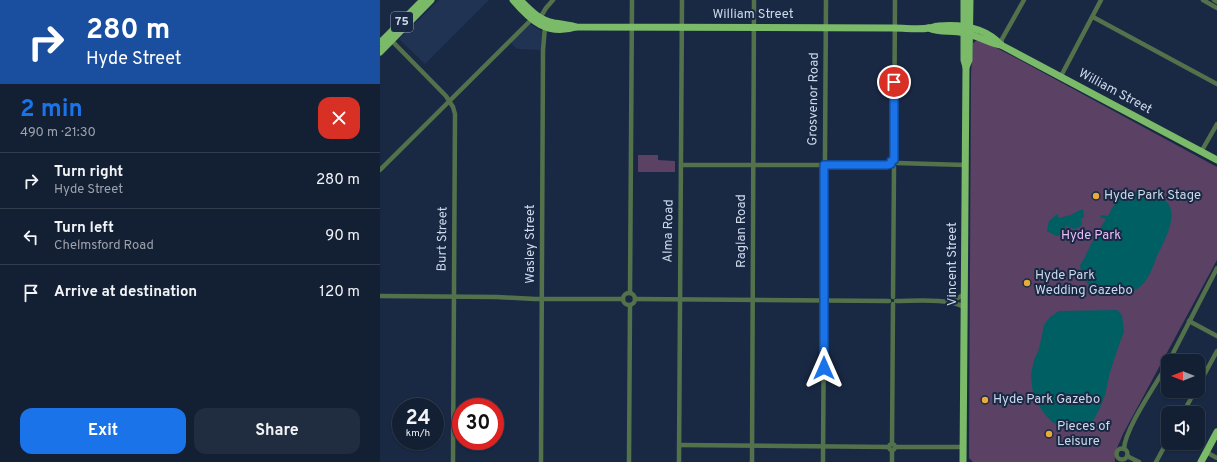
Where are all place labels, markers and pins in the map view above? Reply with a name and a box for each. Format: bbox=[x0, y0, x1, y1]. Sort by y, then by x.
pin bbox=[877, 65, 911, 99]
place label: Hyde Park Stage bbox=[1104, 188, 1201, 204]
marker: Hyde Park Stage bbox=[1091, 191, 1101, 201]
place label: Hyde Park Wedding Gazebo bbox=[1035, 268, 1133, 299]
marker: Hyde Park Wedding Gazebo bbox=[1022, 278, 1032, 288]
place label: Hyde Park Gazebo bbox=[993, 392, 1100, 408]
marker: Hyde Park Gazebo bbox=[980, 395, 990, 405]
place label: Pieces of Leisure bbox=[1057, 419, 1110, 450]
marker: Pieces of Leisure bbox=[1044, 429, 1054, 439]

